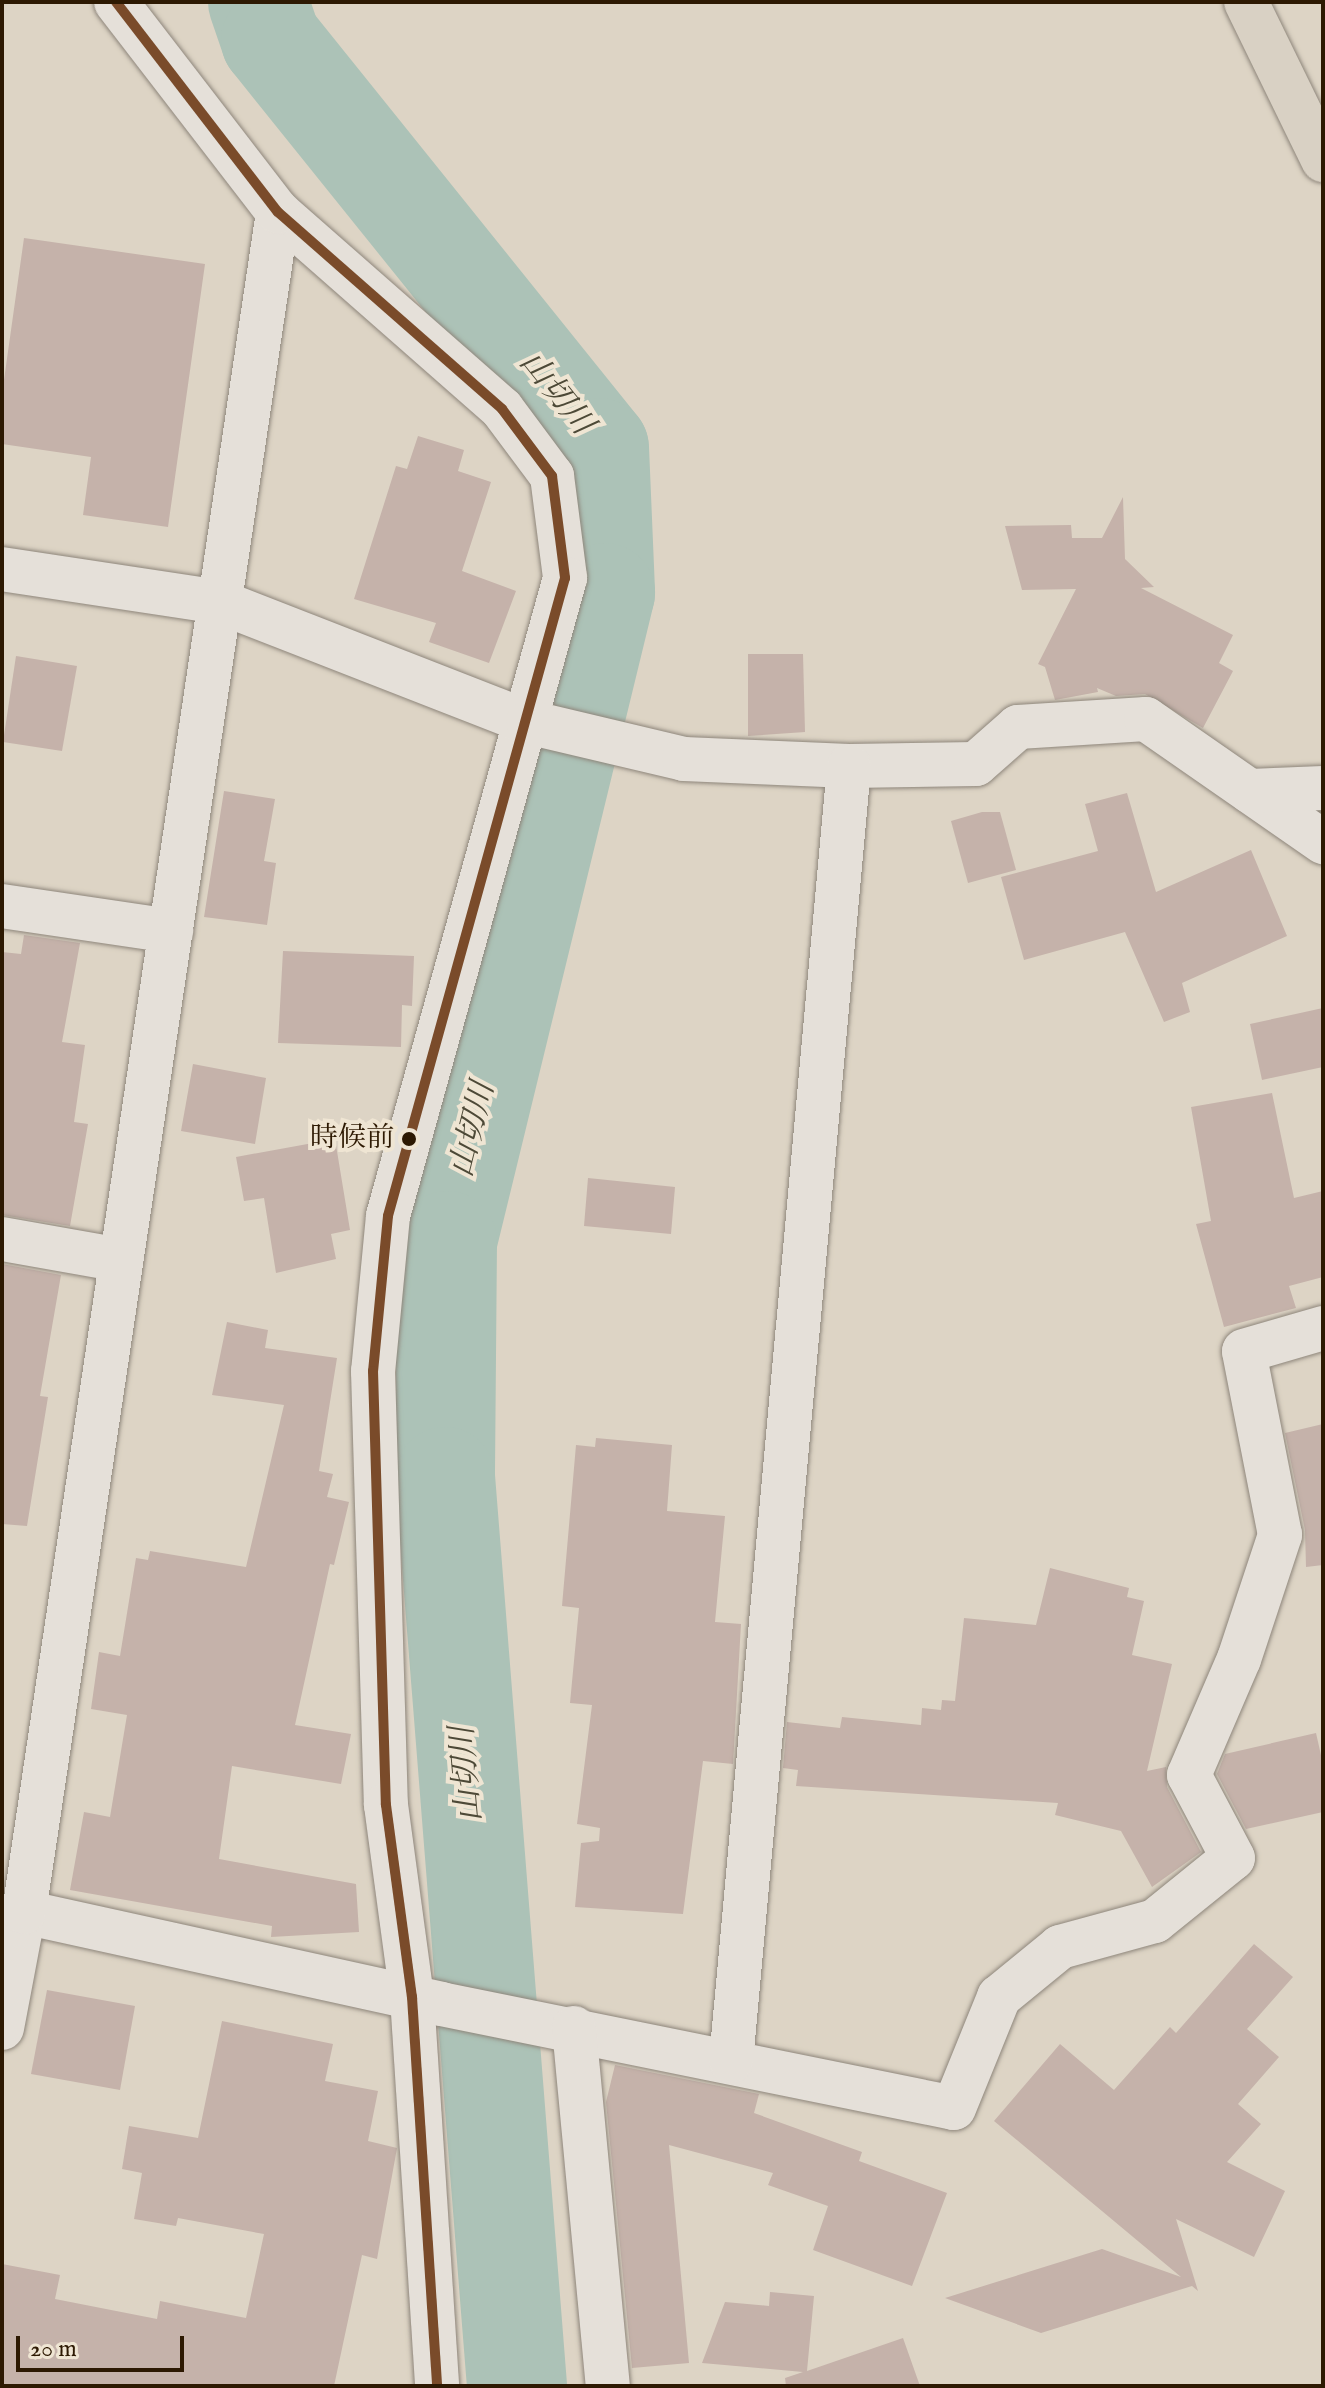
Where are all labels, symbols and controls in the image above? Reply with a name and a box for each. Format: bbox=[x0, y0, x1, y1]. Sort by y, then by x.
water label: 山切川 bbox=[510, 345, 600, 443]
water label: 山切川 bbox=[444, 1079, 504, 1181]
place label: 時候前 bbox=[310, 1122, 394, 1156]
marker: 時候前 bbox=[401, 1131, 417, 1147]
water label: 山切川 bbox=[445, 1725, 491, 1823]
scale bar bbox=[20, 2320, 188, 2370]
text: 20 m bbox=[30, 2334, 77, 2365]

